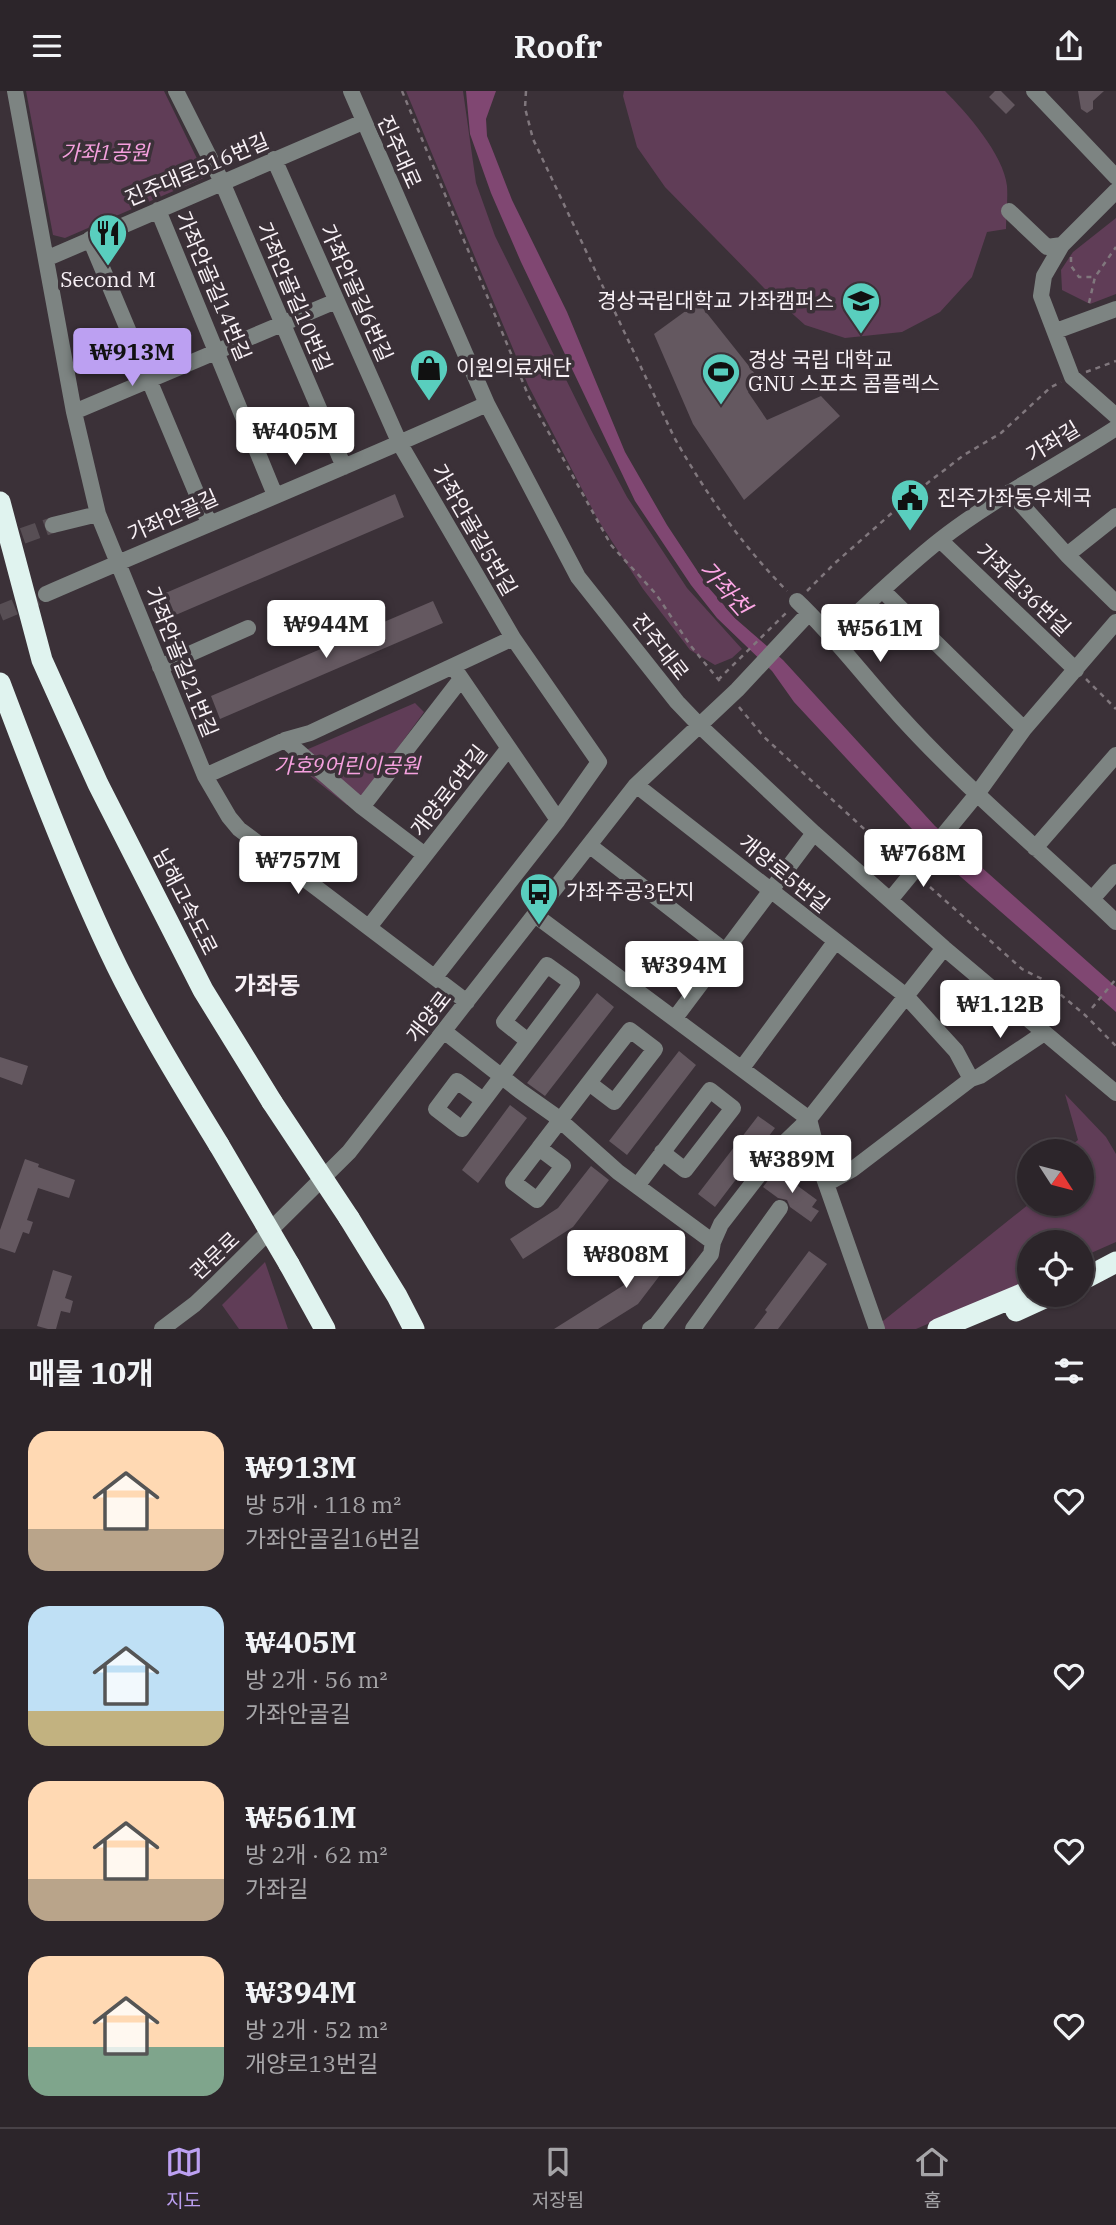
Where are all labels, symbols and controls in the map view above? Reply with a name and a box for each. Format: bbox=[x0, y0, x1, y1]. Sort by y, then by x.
text: Roofr bbox=[514, 25, 602, 67]
icon: menu bbox=[28, 27, 66, 65]
icon: share bbox=[1050, 27, 1088, 65]
street label: 진주대로 bbox=[371, 111, 428, 193]
street label: 진주대로516번길 bbox=[120, 126, 273, 212]
park label: 가좌1공원 bbox=[61, 138, 151, 166]
street label: 가좌안골길14번길 bbox=[170, 206, 258, 365]
restaurant icon: Second M bbox=[87, 212, 129, 267]
street label: 가좌안골길10번길 bbox=[251, 217, 339, 376]
street label: 가좌안골길6번길 bbox=[314, 219, 400, 366]
place label: Second M bbox=[60, 265, 156, 293]
school or university icon: 경상국립대학교 가좌캠퍼스 bbox=[840, 280, 882, 335]
place label: 경상국립대학교 가좌캠퍼스 bbox=[597, 286, 834, 314]
pin: ₩913M bbox=[83, 329, 181, 388]
text: ₩913M bbox=[89, 336, 175, 366]
place label: 경상 국립 대학교 GNU 스포츠 콤플렉스 bbox=[748, 345, 940, 397]
shop icon: 이원의료재단 bbox=[408, 347, 450, 402]
sports icon: 경상 국립 대학교 GNU 스포츠 콤플렉스 bbox=[700, 351, 742, 406]
place label: 이원의료재단 bbox=[456, 353, 572, 381]
pin: ₩405M bbox=[246, 407, 344, 467]
street label: 가좌길 bbox=[1020, 414, 1085, 468]
text: ₩405M bbox=[252, 415, 338, 445]
street label: 가좌안골길5번길 bbox=[426, 458, 524, 601]
public building icon: 진주가좌동우체국 bbox=[889, 477, 931, 532]
street label: 가좌안골길 bbox=[123, 483, 222, 548]
place label: 진주가좌동우체국 bbox=[937, 483, 1092, 511]
street label: 가좌길36번길 bbox=[970, 537, 1077, 642]
water label: 가좌천 bbox=[693, 554, 760, 623]
street label: 가좌안골길21번길 bbox=[139, 582, 225, 741]
pin: ₩944M bbox=[277, 601, 375, 660]
pin: ₩561M bbox=[831, 605, 929, 664]
street label: 진주대로 bbox=[626, 607, 696, 685]
text: ₩944M bbox=[283, 608, 369, 638]
text: ₩561M bbox=[837, 612, 923, 642]
street label: 개양로6번길 bbox=[404, 739, 493, 842]
park label: 가호9어린이공원 bbox=[274, 751, 422, 779]
street label: 개양로5번길 bbox=[733, 828, 836, 918]
pin: ₩768M bbox=[874, 829, 972, 889]
pin: ₩757M bbox=[249, 837, 347, 896]
text: ₩768M bbox=[880, 837, 966, 867]
street label: 남해고속도로 bbox=[147, 844, 225, 960]
text: ₩757M bbox=[255, 844, 341, 874]
bus stop icon: 가좌주공3단지 bbox=[518, 871, 560, 926]
place label: 가좌주공3단지 bbox=[566, 877, 695, 905]
pin: ₩394M bbox=[635, 941, 733, 1001]
text: ₩394M bbox=[641, 949, 727, 979]
district label: 가좌동 bbox=[234, 969, 300, 1001]
pin: ₩1.12B bbox=[943, 981, 1057, 1040]
street label: 개양로 bbox=[399, 985, 457, 1048]
text: ₩1.12B bbox=[956, 988, 1044, 1018]
pin: ₩389M bbox=[743, 1135, 841, 1195]
north arrow bbox=[1017, 1139, 1094, 1216]
map controls bbox=[1017, 1139, 1094, 1307]
text: ₩389M bbox=[749, 1143, 835, 1173]
street label: 관문로 bbox=[184, 1225, 245, 1285]
button: locate bbox=[1017, 1230, 1094, 1307]
pin: ₩808M bbox=[577, 1231, 675, 1290]
text: ₩808M bbox=[583, 1238, 669, 1268]
icon: filters bbox=[1050, 1352, 1088, 1390]
text: 매물 10개 bbox=[28, 1353, 154, 1392]
text: ₩913M bbox=[245, 1447, 357, 1486]
icon: home bbox=[84, 1459, 168, 1543]
icon: heart bbox=[1050, 1482, 1088, 1520]
text: 방 5개 · 118 m² bbox=[245, 1489, 401, 1519]
text: 가좌안골길16번길 bbox=[245, 1523, 421, 1553]
text: ₩405M bbox=[245, 1622, 357, 1661]
icon: home bbox=[84, 1634, 168, 1718]
icon: heart bbox=[1050, 1657, 1088, 1695]
text: 방 2개 · 56 m² bbox=[245, 1664, 387, 1694]
text: 가좌안골길 bbox=[245, 1698, 351, 1728]
text: ₩561M bbox=[245, 1797, 357, 1836]
icon: home bbox=[84, 1809, 168, 1893]
icon: heart bbox=[1050, 1832, 1088, 1870]
text: 방 2개 · 62 m² bbox=[245, 1839, 387, 1869]
text: 가좌길 bbox=[245, 1873, 308, 1903]
text: ₩394M bbox=[245, 1972, 357, 2011]
icon: home bbox=[84, 1984, 168, 2068]
icon: heart bbox=[1050, 2007, 1088, 2045]
text: 방 2개 · 52 m² bbox=[245, 2014, 387, 2044]
text: 개양로13번길 bbox=[245, 2048, 378, 2078]
tab: 지도 bbox=[165, 2143, 203, 2212]
tab: 저장됨 bbox=[532, 2143, 584, 2212]
tab: 홈 bbox=[913, 2143, 951, 2212]

